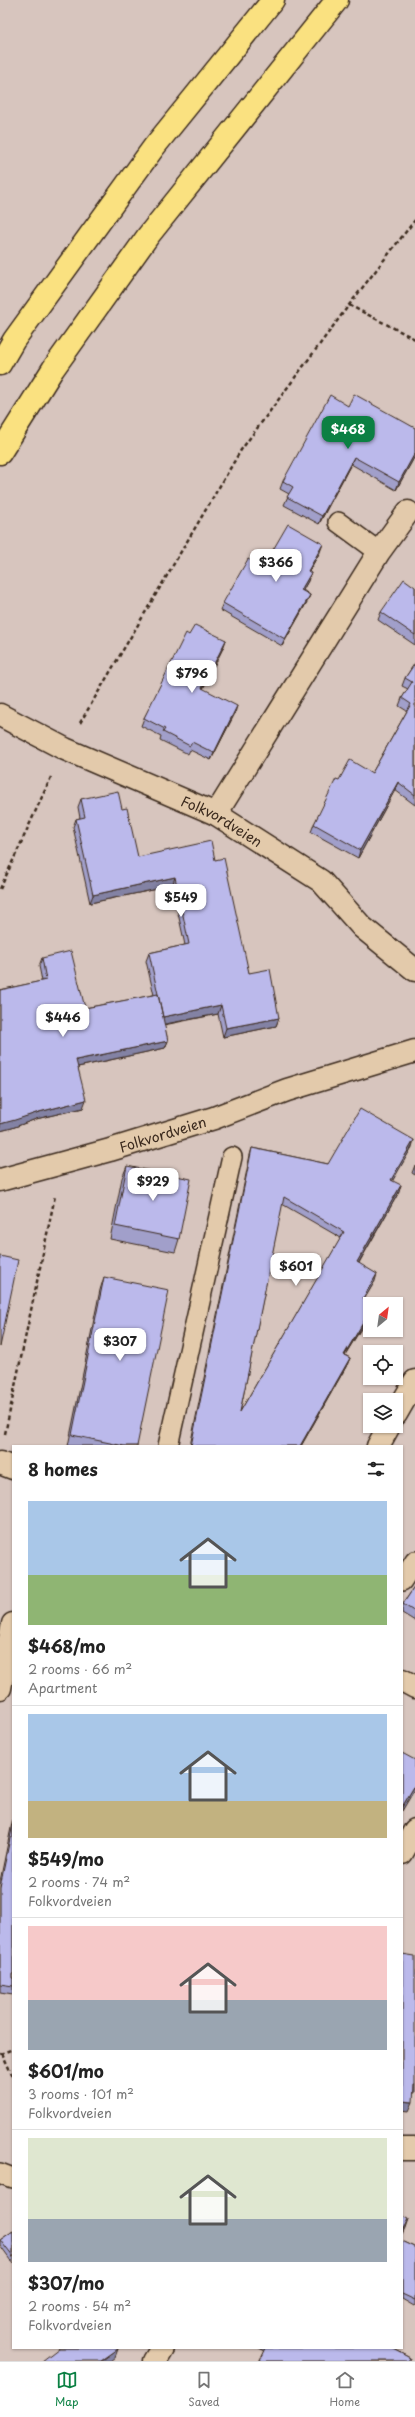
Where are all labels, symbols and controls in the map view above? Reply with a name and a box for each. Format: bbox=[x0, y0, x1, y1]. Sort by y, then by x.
pin: $468 bbox=[324, 416, 372, 450]
text: $468 bbox=[331, 419, 365, 438]
pin: $366 bbox=[252, 549, 300, 583]
text: $366 bbox=[259, 552, 293, 571]
pin: $796 bbox=[168, 660, 216, 694]
text: $796 bbox=[176, 663, 208, 682]
street label: Folkvordveien bbox=[178, 790, 267, 852]
pin: $549 bbox=[157, 884, 205, 918]
text: $549 bbox=[164, 887, 198, 906]
pin: $446 bbox=[39, 1004, 87, 1038]
text: $446 bbox=[45, 1007, 81, 1026]
street label: Folkvordveien bbox=[116, 1111, 209, 1157]
pin: $929 bbox=[129, 1168, 177, 1202]
text: $929 bbox=[137, 1171, 169, 1190]
pin: $601 bbox=[272, 1253, 320, 1287]
text: $601 bbox=[279, 1256, 313, 1275]
north arrow bbox=[363, 1297, 403, 1337]
map controls bbox=[363, 1297, 403, 1433]
pin: $307 bbox=[96, 1328, 144, 1362]
text: $307 bbox=[103, 1331, 137, 1350]
button: locate bbox=[363, 1345, 403, 1385]
button: layers bbox=[363, 1393, 403, 1433]
text: 8 homes bbox=[28, 1456, 98, 1482]
icon: filters bbox=[365, 1458, 387, 1480]
icon: home bbox=[172, 1527, 244, 1599]
text: $468/mo bbox=[28, 1633, 105, 1659]
text: 2 rooms · 66 m² bbox=[28, 1659, 132, 1678]
text: Apartment bbox=[28, 1678, 97, 1697]
icon: home bbox=[172, 1740, 244, 1812]
text: $549/mo bbox=[28, 1846, 104, 1872]
text: 2 rooms · 74 m² bbox=[28, 1872, 130, 1891]
text: Folkvordveien bbox=[28, 1891, 112, 1910]
icon: home bbox=[172, 1952, 244, 2024]
text: $601/mo bbox=[28, 2058, 104, 2084]
text: 3 rooms · 101 m² bbox=[28, 2084, 134, 2103]
text: Folkvordveien bbox=[28, 2103, 112, 2122]
icon: home bbox=[172, 2164, 244, 2236]
text: $307/mo bbox=[28, 2270, 104, 2296]
text: 2 rooms · 54 m² bbox=[28, 2296, 131, 2315]
text: Folkvordveien bbox=[28, 2315, 112, 2334]
tab: Map bbox=[55, 2369, 78, 2410]
tab: Saved bbox=[188, 2369, 220, 2410]
tab: Home bbox=[329, 2369, 360, 2410]

